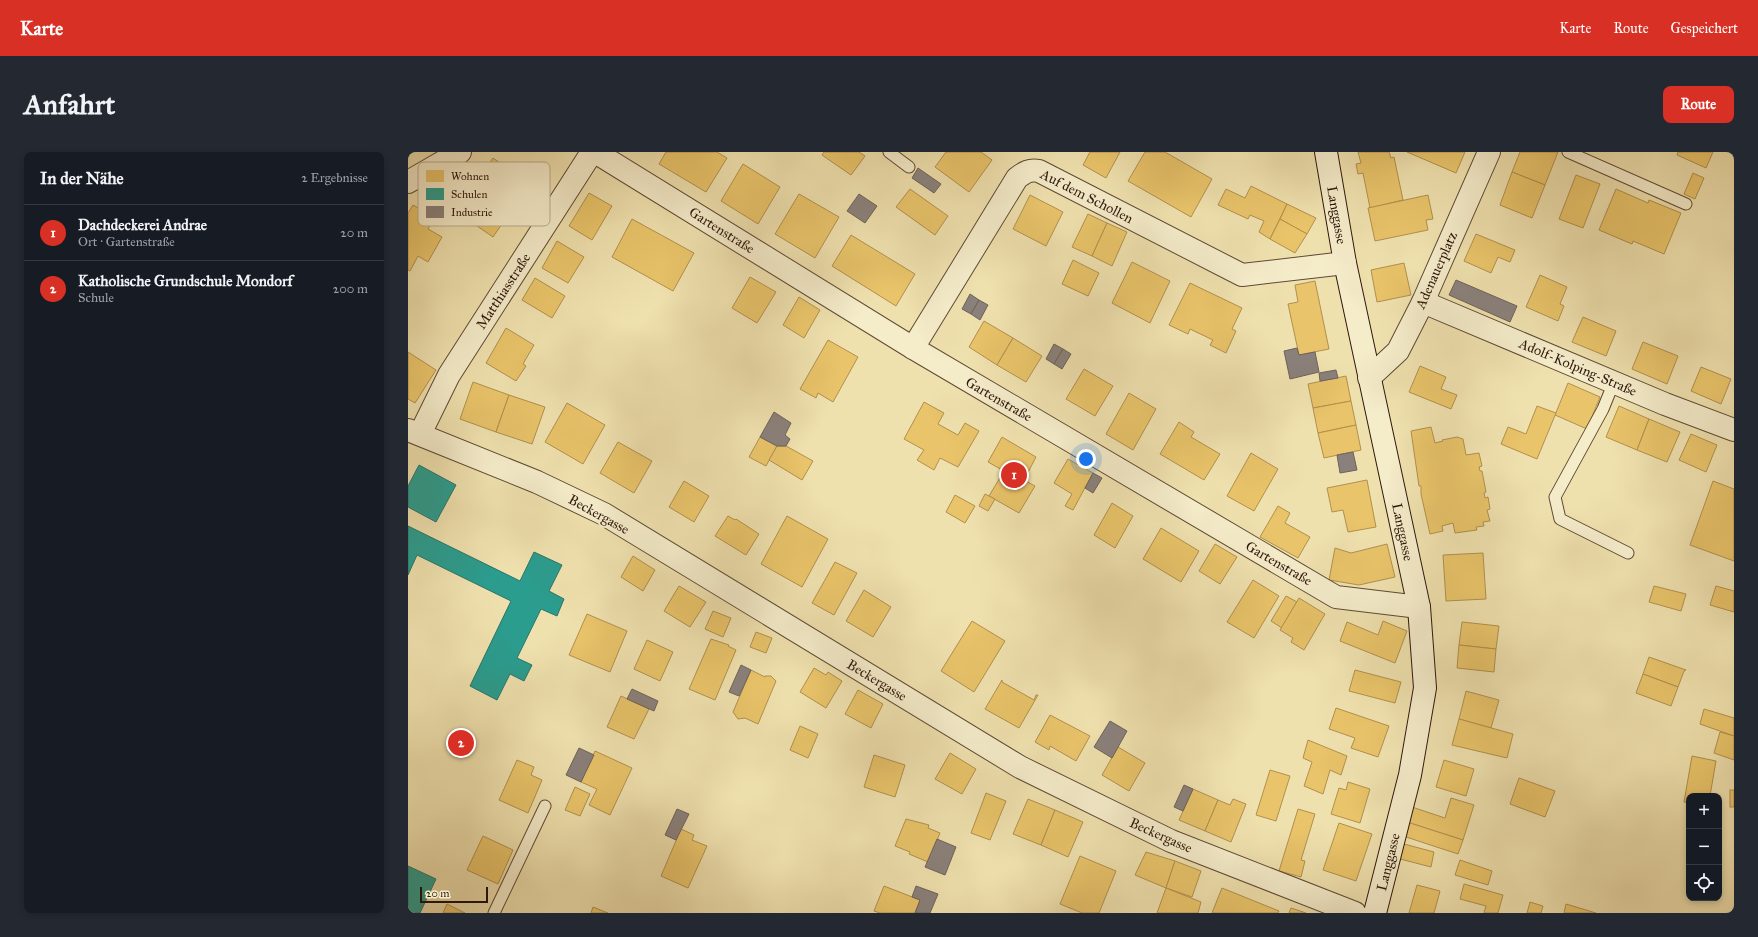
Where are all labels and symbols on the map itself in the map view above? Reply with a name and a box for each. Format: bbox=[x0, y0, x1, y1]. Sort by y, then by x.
legend bbox=[418, 162, 550, 226]
street label: Auf dem Schollen bbox=[1037, 165, 1136, 227]
text: Wohnen bbox=[451, 170, 489, 183]
street label: Langgasse bbox=[1323, 185, 1350, 246]
text: Schulen bbox=[451, 188, 487, 201]
street label: Gartenstraße bbox=[686, 204, 758, 257]
text: Industrie bbox=[451, 206, 493, 219]
street label: Adenauerplatz bbox=[1412, 229, 1461, 312]
street label: Matthiasstraße bbox=[473, 250, 534, 332]
street label: Adolf-Kolping-Straße bbox=[1515, 335, 1639, 400]
street label: Gartenstraße bbox=[962, 374, 1035, 425]
your location bbox=[1076, 449, 1096, 469]
pin: 1 bbox=[1001, 460, 1027, 490]
street label: Beckergasse bbox=[565, 491, 632, 538]
street label: Langgasse bbox=[1388, 502, 1417, 563]
street label: Gartenstraße bbox=[1242, 538, 1315, 589]
street label: Beckergasse bbox=[844, 656, 910, 705]
pin: 2 bbox=[448, 728, 474, 758]
street label: Beckergasse bbox=[1127, 814, 1195, 857]
street label: Langgasse bbox=[1373, 831, 1404, 893]
scale bar bbox=[420, 885, 488, 904]

